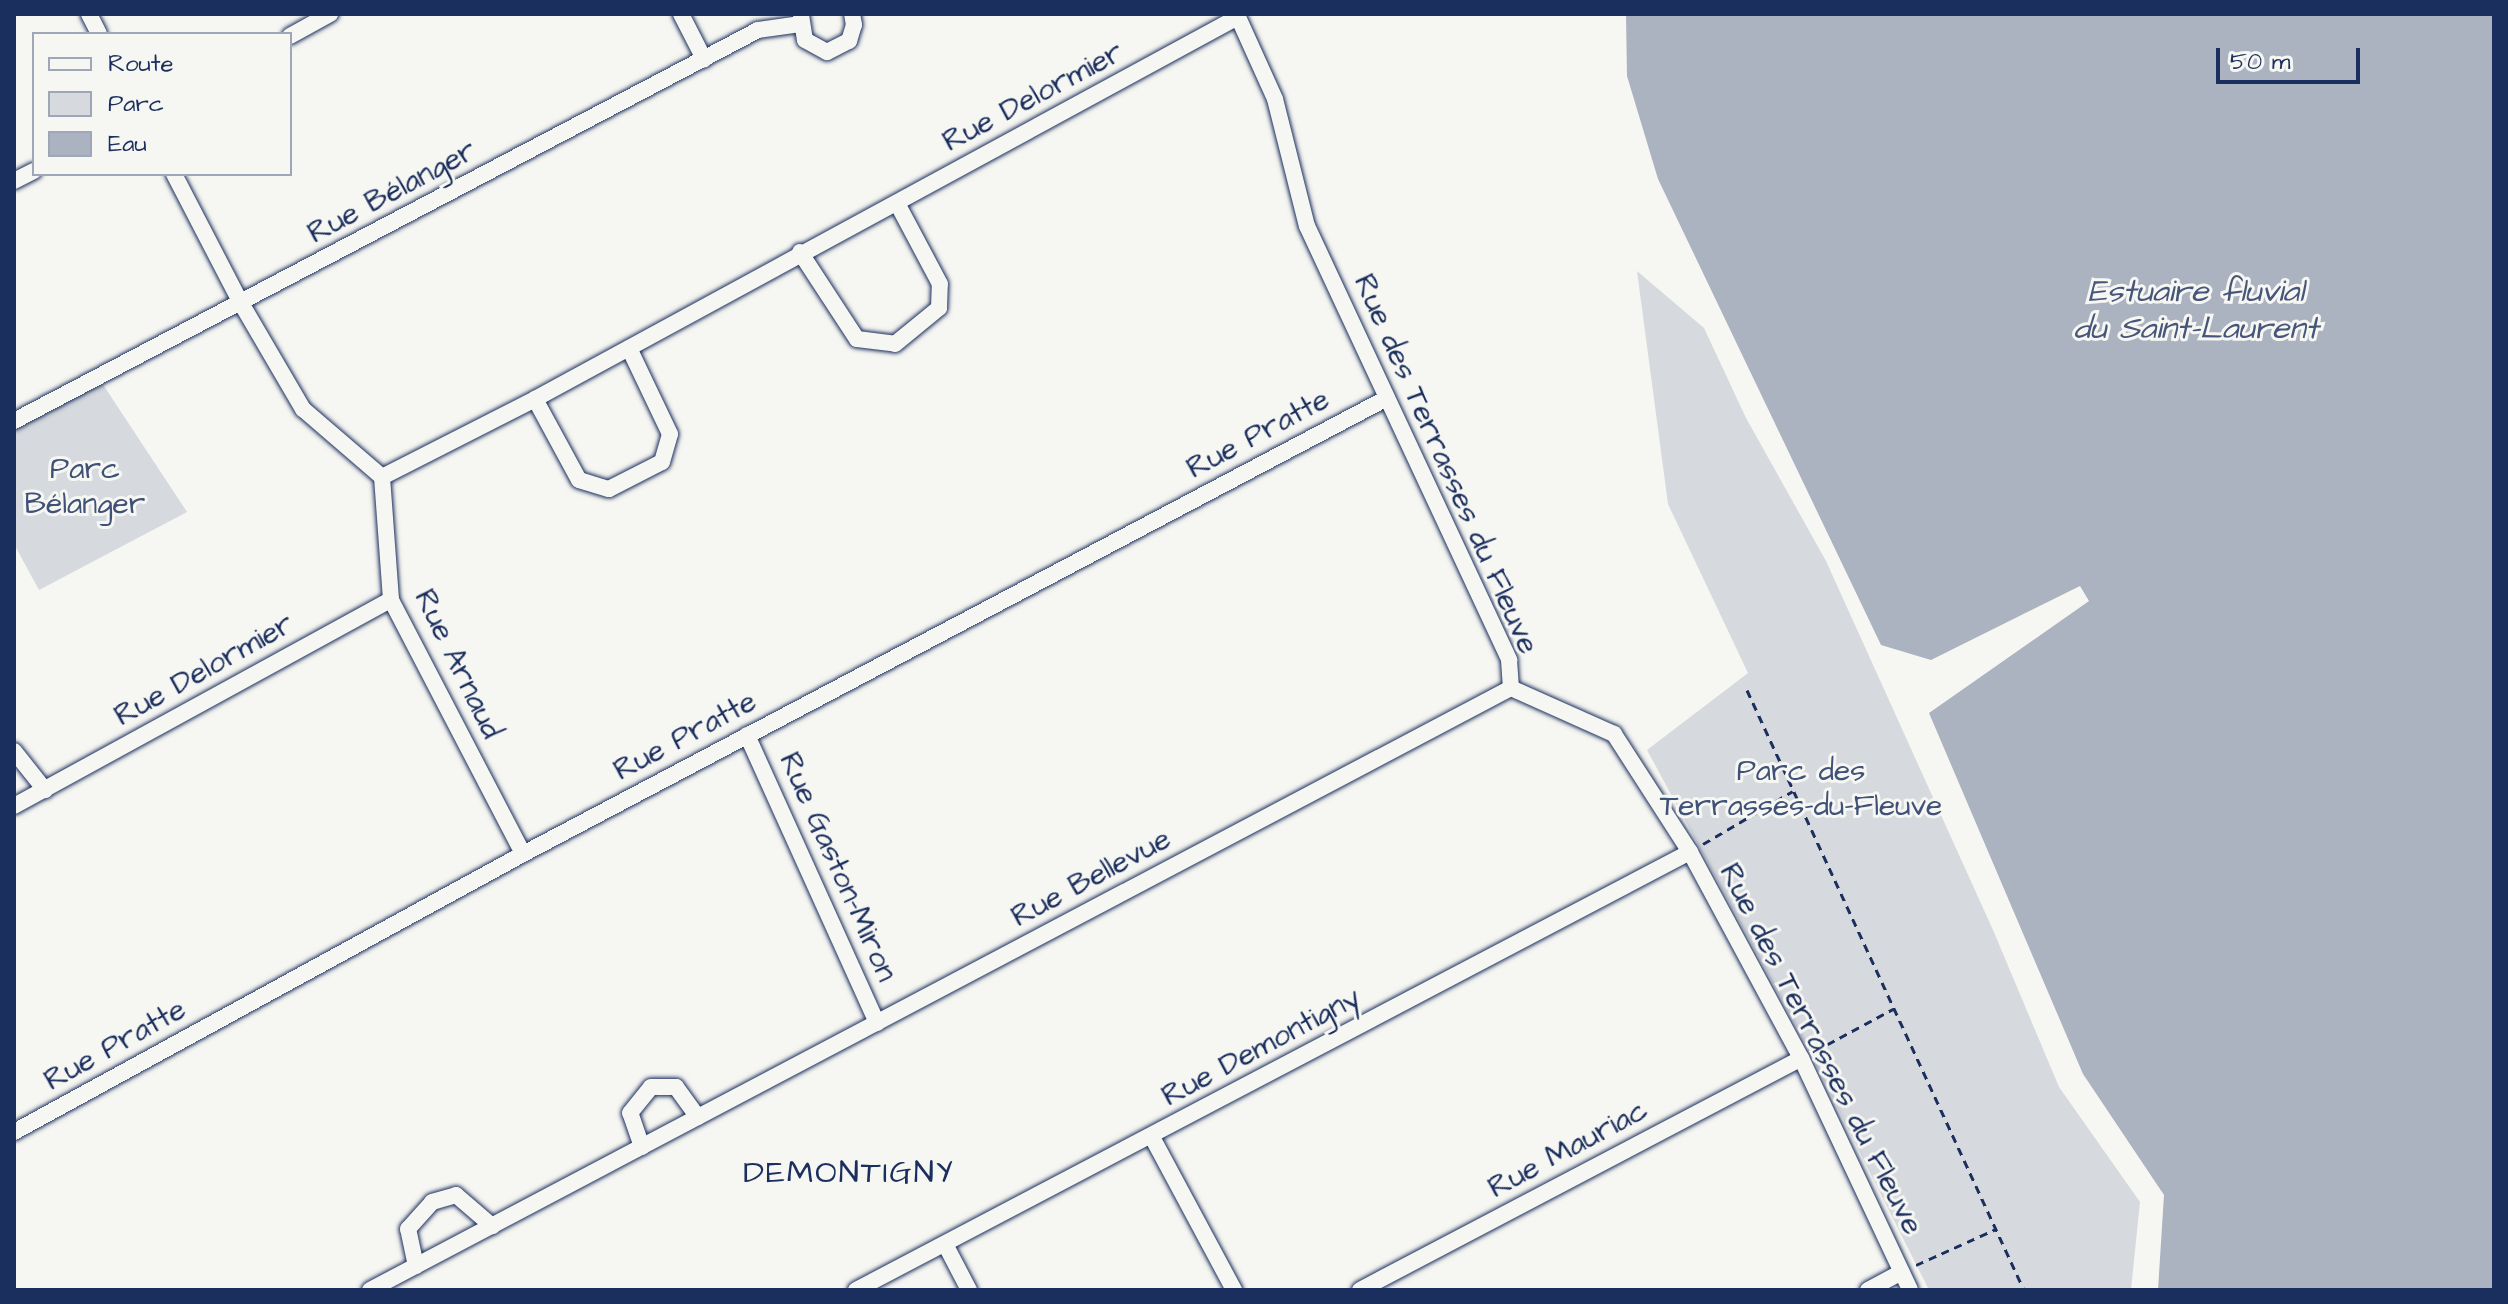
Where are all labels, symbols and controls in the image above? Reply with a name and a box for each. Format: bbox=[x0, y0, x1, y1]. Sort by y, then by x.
legend bbox=[32, 32, 292, 176]
scale bar bbox=[2220, 32, 2364, 82]
street label: Rue Delormier bbox=[937, 34, 1129, 160]
text: 50 m bbox=[2230, 45, 2290, 79]
text: Route bbox=[108, 47, 173, 81]
text: Parc bbox=[108, 87, 164, 121]
text: Eau bbox=[108, 127, 147, 161]
street label: Rue Bélanger bbox=[302, 133, 482, 251]
street label: Rue des Terrasses du Fleuve bbox=[1346, 269, 1546, 659]
water label: Estuaire fluvial du Saint-Laurent bbox=[2074, 274, 2318, 349]
street label: Rue Pratte bbox=[1181, 381, 1335, 487]
park label: Parc Bélanger bbox=[25, 451, 145, 522]
street label: Rue Arnaud bbox=[406, 584, 510, 744]
street label: Rue Delormier bbox=[108, 606, 300, 734]
street label: Rue Pratte bbox=[608, 683, 762, 789]
street label: Rue Gaston-Miron bbox=[771, 747, 905, 987]
park label: Parc des Terrasses-du-Fleuve bbox=[1660, 753, 1942, 824]
street label: Rue Bellevue bbox=[1005, 821, 1177, 935]
street label: Rue des Terrasses du Fleuve bbox=[1712, 857, 1930, 1241]
street label: Rue Demontigny bbox=[1156, 980, 1366, 1114]
street label: Rue Pratte bbox=[38, 991, 192, 1099]
street label: Rue Mauriac bbox=[1482, 1092, 1654, 1206]
district label: DEMONTIGNY bbox=[743, 1154, 955, 1192]

